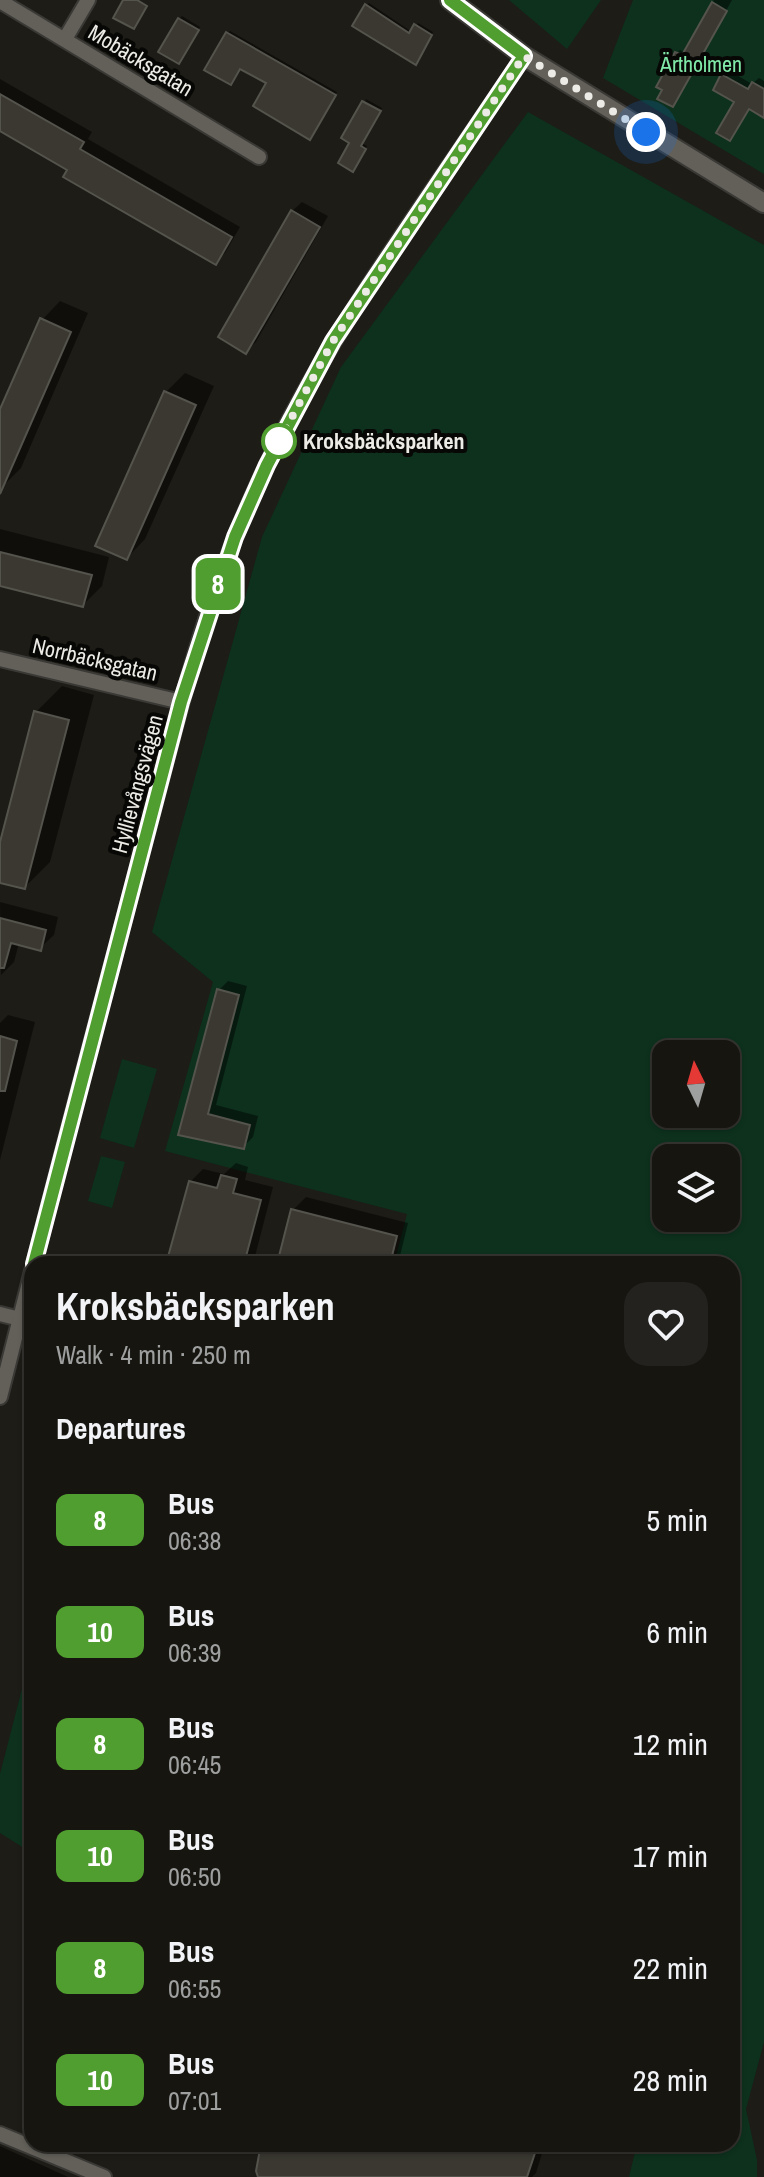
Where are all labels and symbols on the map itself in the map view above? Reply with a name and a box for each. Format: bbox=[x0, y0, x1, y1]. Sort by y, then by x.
street label: Mobäcksgatan bbox=[83, 17, 199, 103]
park label: Ärtholmen bbox=[659, 49, 742, 79]
your location bbox=[626, 112, 666, 152]
marker: Kroksbäcksparken bbox=[262, 424, 296, 458]
place label: Kroksbäcksparken bbox=[303, 426, 464, 456]
line badge: 8 bbox=[192, 558, 244, 610]
street label: Norrbäcksgatan bbox=[30, 630, 160, 688]
street label: Hyllievångsvägen bbox=[104, 711, 170, 857]
north arrow bbox=[652, 1040, 740, 1128]

